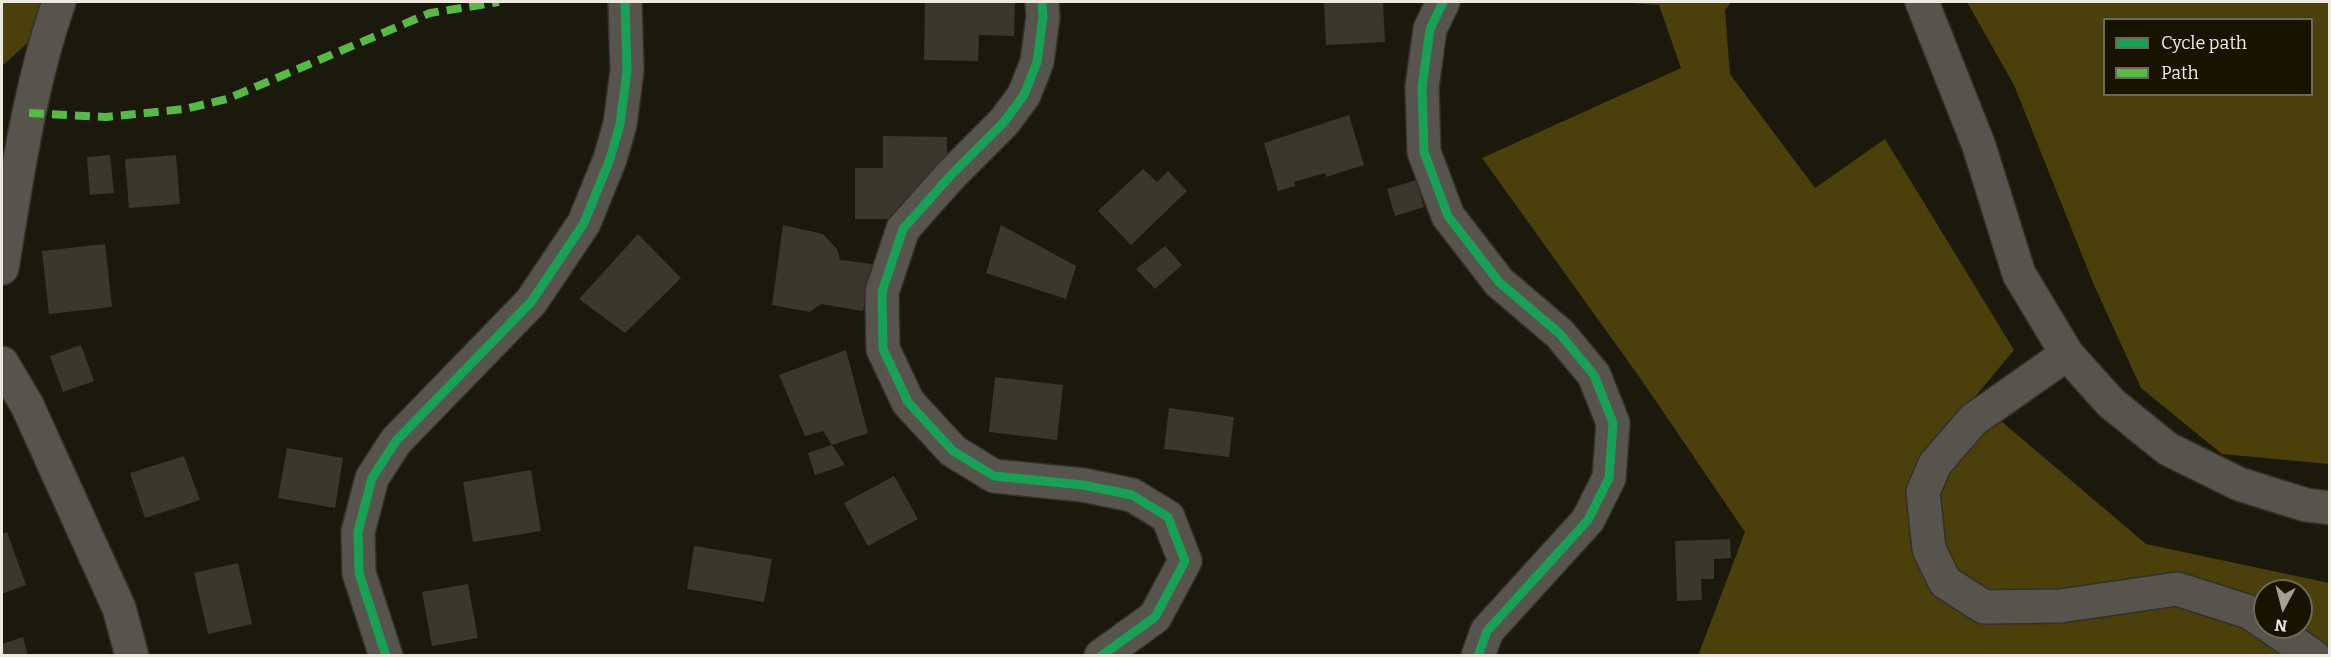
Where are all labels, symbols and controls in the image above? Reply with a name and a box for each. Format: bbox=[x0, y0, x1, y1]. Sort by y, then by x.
legend bbox=[2103, 18, 2313, 96]
text: Cycle path bbox=[2161, 32, 2247, 54]
text: Path bbox=[2161, 62, 2199, 84]
north arrow bbox=[2253, 579, 2313, 639]
text: N bbox=[2274, 615, 2288, 636]

